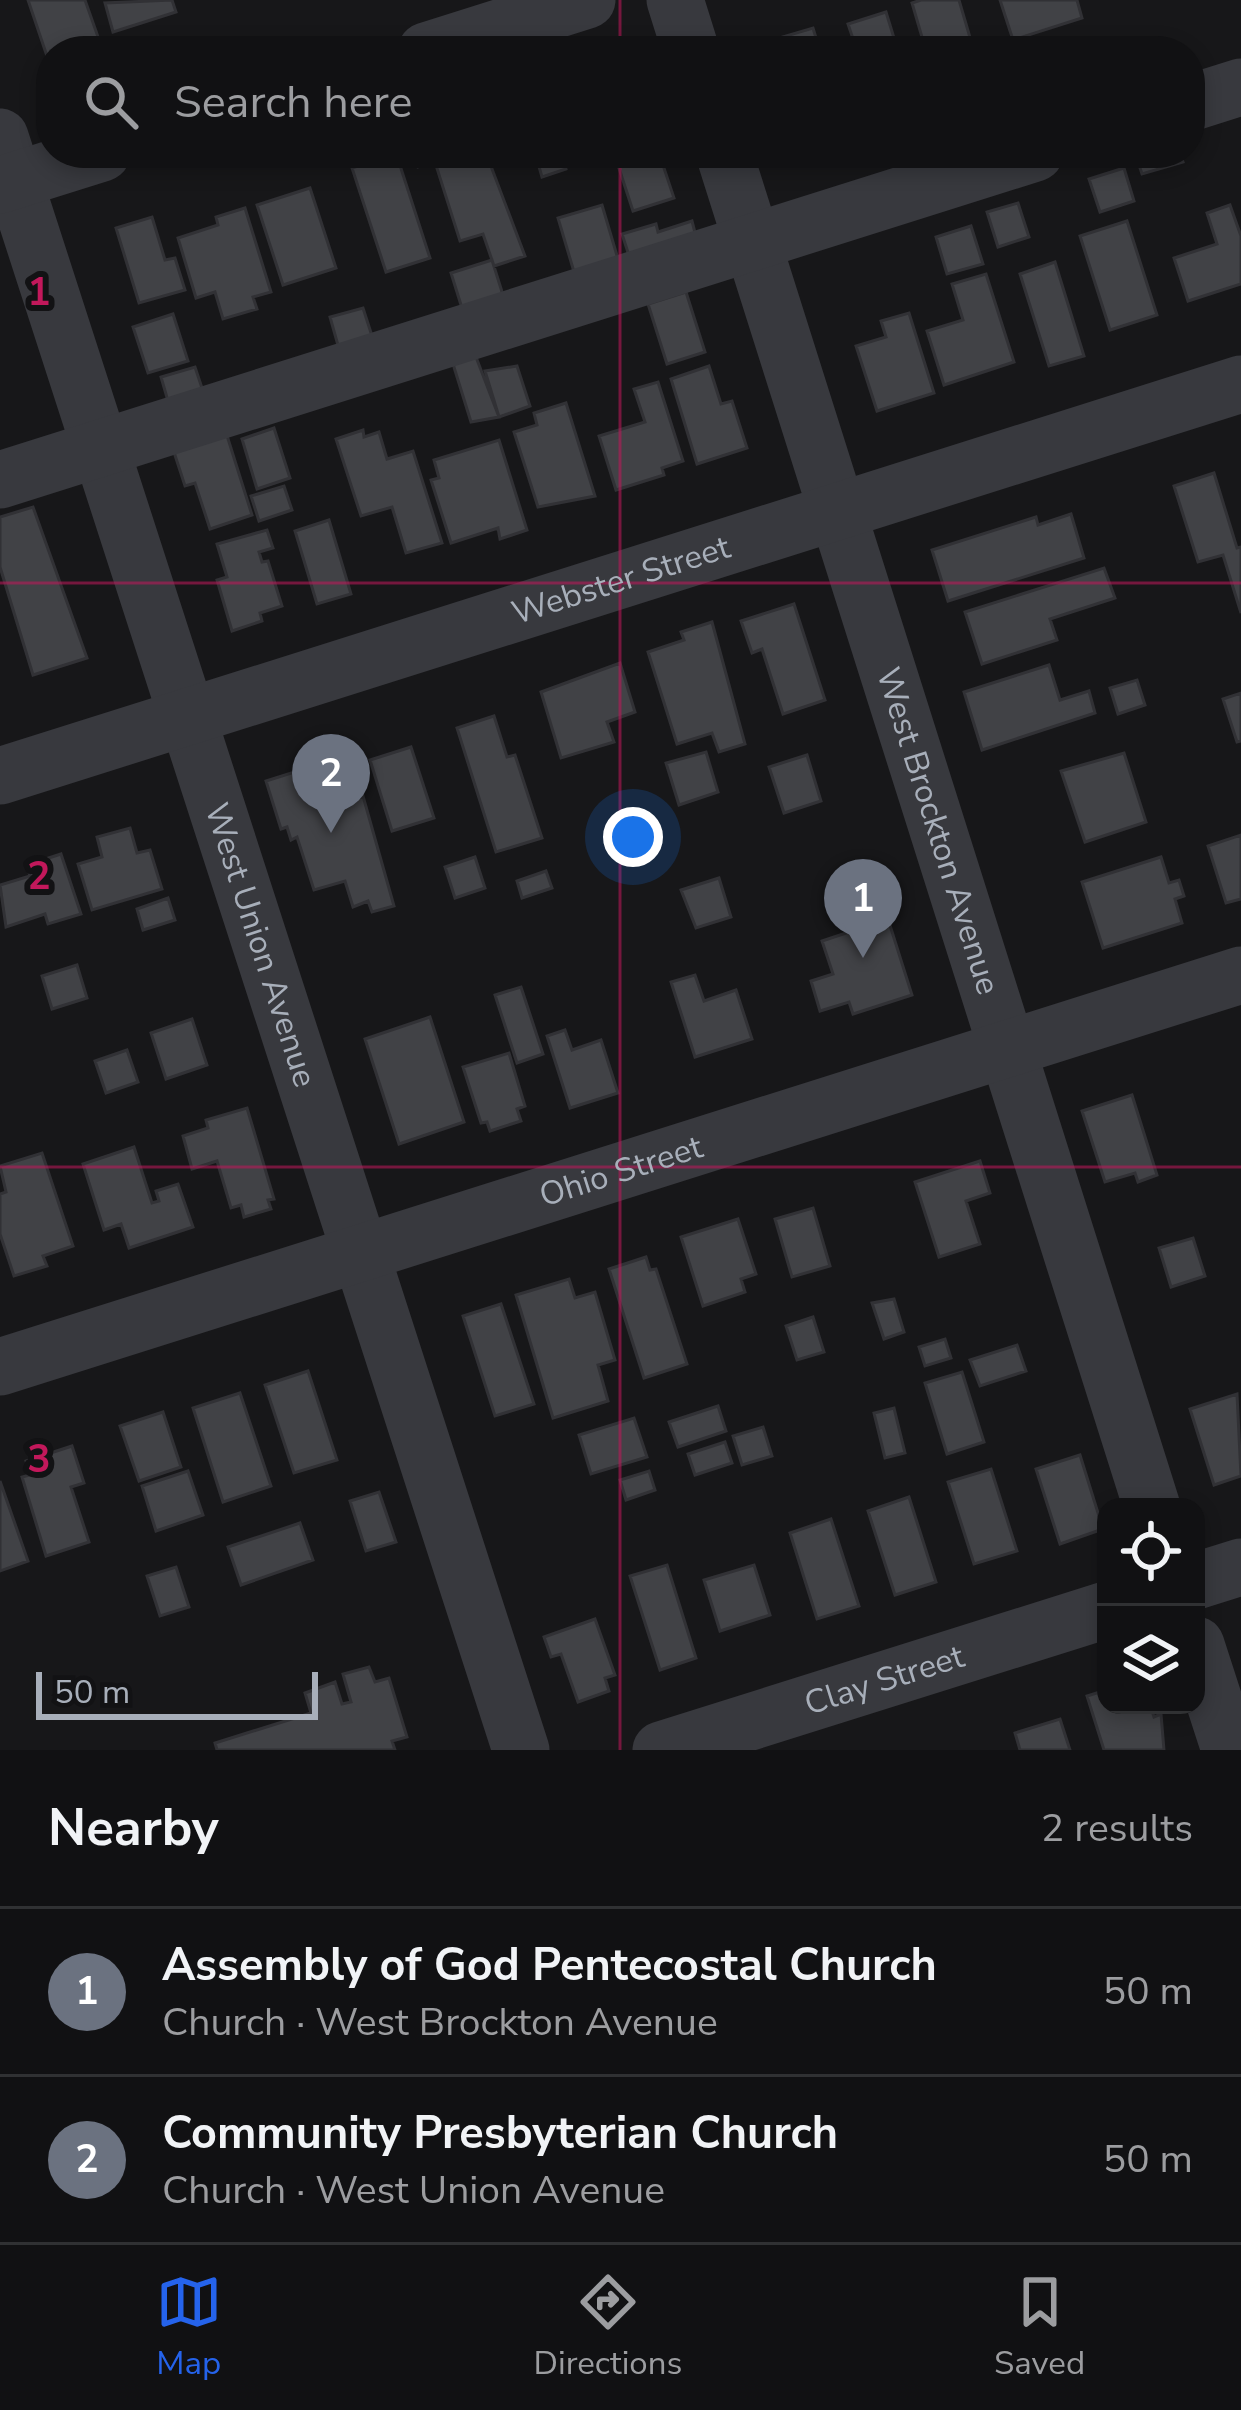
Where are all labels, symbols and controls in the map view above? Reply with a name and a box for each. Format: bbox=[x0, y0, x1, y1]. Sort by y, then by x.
search box bbox=[36, 36, 1205, 168]
icon: search bbox=[78, 69, 144, 135]
text: Search here bbox=[174, 72, 413, 133]
text: 1 bbox=[27, 266, 51, 319]
street label: Webster Street bbox=[506, 524, 736, 635]
street label: West Brockton Avenue bbox=[865, 662, 1011, 1000]
pin: 2 bbox=[292, 734, 370, 833]
street label: West Union Avenue bbox=[194, 797, 328, 1093]
your location bbox=[603, 807, 663, 867]
text: 2 bbox=[27, 850, 51, 903]
pin: 1 bbox=[824, 859, 902, 958]
street label: Ohio Street bbox=[534, 1124, 708, 1218]
text: 3 bbox=[27, 1433, 51, 1486]
map controls bbox=[1097, 1498, 1205, 1714]
button: locate bbox=[1097, 1498, 1205, 1606]
button: layers bbox=[1097, 1606, 1205, 1714]
street label: Clay Street bbox=[799, 1633, 970, 1726]
scale bar bbox=[36, 1666, 318, 1719]
text: 50 m bbox=[54, 1670, 130, 1715]
text: Nearby bbox=[48, 1793, 219, 1863]
text: 2 results bbox=[1041, 1802, 1193, 1855]
text: Assembly of God Pentecostal Church bbox=[162, 1935, 937, 1996]
text: 1 bbox=[75, 1965, 99, 2018]
text: 50 m bbox=[1103, 1965, 1193, 2018]
text: Church · West Brockton Avenue bbox=[162, 1996, 718, 2049]
text: Community Presbyterian Church bbox=[162, 2103, 838, 2164]
text: 2 bbox=[75, 2133, 99, 2186]
text: 50 m bbox=[1103, 2133, 1193, 2186]
text: Church · West Union Avenue bbox=[162, 2164, 665, 2217]
tab: Map bbox=[156, 2269, 222, 2386]
tab: Directions bbox=[534, 2269, 682, 2386]
tab: Saved bbox=[994, 2269, 1085, 2386]

